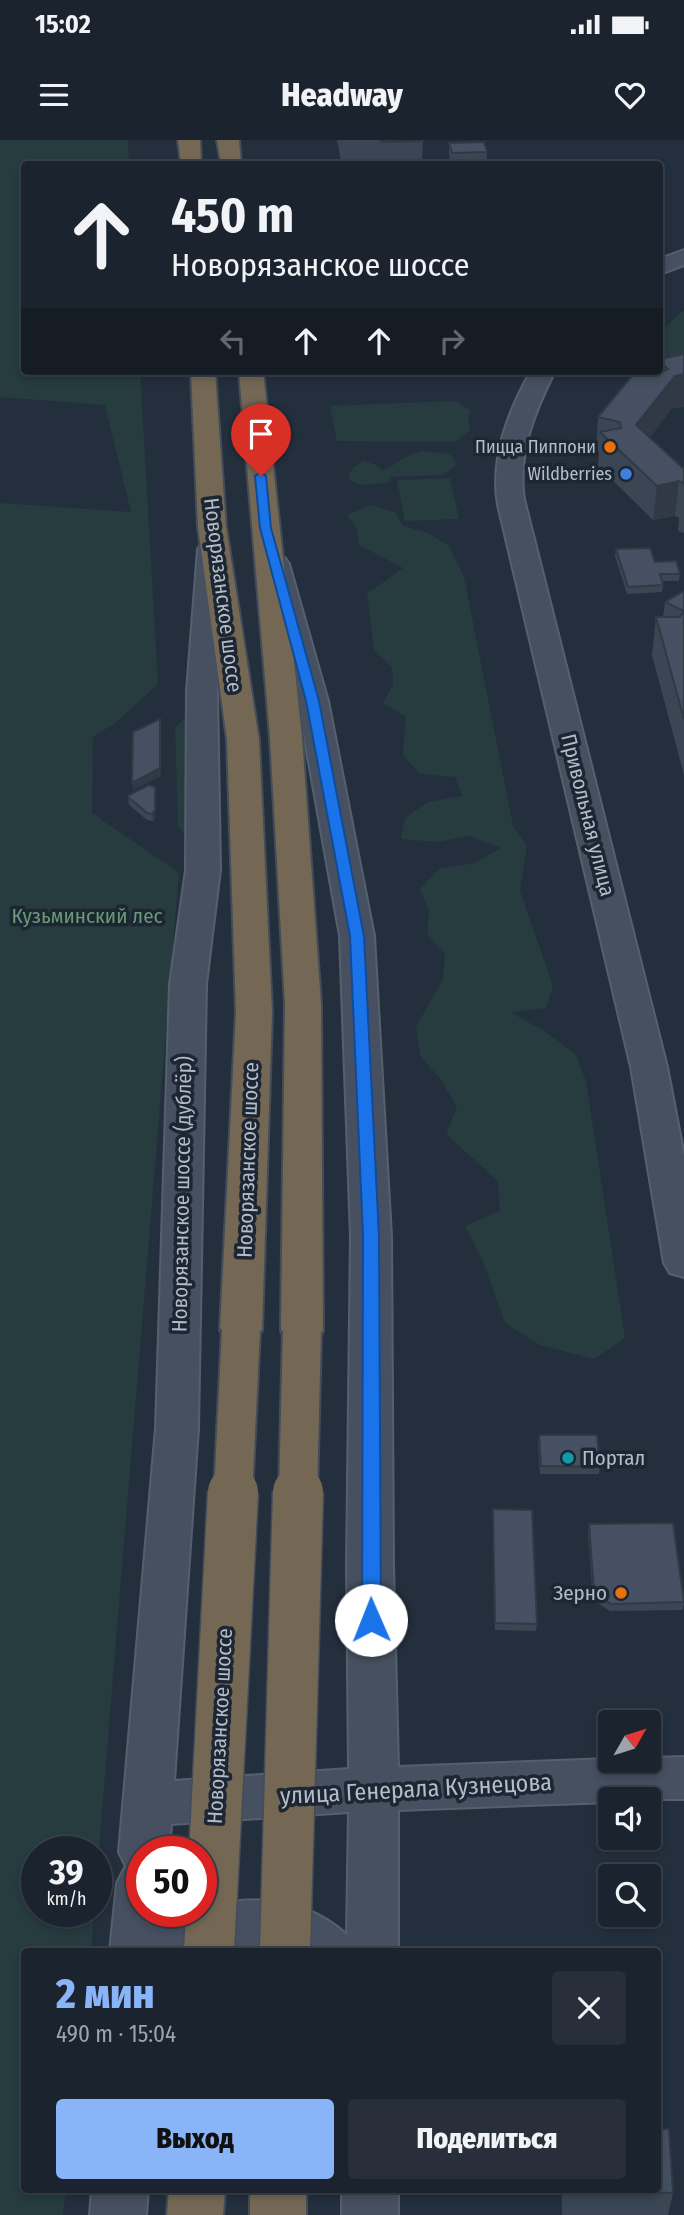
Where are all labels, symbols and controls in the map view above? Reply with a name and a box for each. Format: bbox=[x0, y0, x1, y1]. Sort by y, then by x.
text: 15:02 bbox=[35, 9, 91, 40]
icon: menu bbox=[35, 76, 73, 114]
text: Headway bbox=[281, 76, 403, 114]
icon: heart bbox=[611, 76, 649, 114]
text: 450 m bbox=[171, 186, 294, 245]
icon: ahead bbox=[56, 189, 147, 280]
text: Новорязанское шоссе bbox=[171, 246, 470, 284]
icon: left bbox=[214, 322, 252, 360]
icon: ahead bbox=[287, 322, 325, 360]
icon: ahead bbox=[360, 322, 398, 360]
icon: right bbox=[433, 322, 471, 360]
pin bbox=[231, 404, 291, 476]
icon: arrive bbox=[242, 415, 280, 453]
place label: Пицца Пиппони bbox=[475, 436, 596, 458]
marker: Пицца Пиппони bbox=[602, 439, 618, 455]
place label: Wildberries bbox=[528, 463, 612, 485]
marker: Wildberries bbox=[618, 466, 634, 482]
street label: Новорязанское шоссе bbox=[198, 496, 248, 694]
street label: Привольная улица bbox=[555, 731, 621, 899]
park label: Кузьминский лес bbox=[11, 903, 163, 929]
street label: Новорязанское шоссе (дублёр) bbox=[167, 1056, 197, 1332]
street label: Новорязанское шоссе bbox=[232, 1062, 264, 1258]
place label: Портал bbox=[582, 1445, 645, 1471]
marker: Портал bbox=[560, 1450, 576, 1466]
place label: Зерно bbox=[553, 1580, 607, 1606]
position arrow bbox=[334, 1583, 408, 1657]
marker: Зерно bbox=[613, 1585, 629, 1601]
street label: Новорязанское шоссе bbox=[202, 1628, 238, 1824]
north arrow bbox=[598, 1710, 662, 1773]
map controls bbox=[598, 1710, 661, 1927]
street label: улица Генерала Кузнецова bbox=[279, 1768, 553, 1810]
button: sound bbox=[598, 1787, 661, 1850]
speed limit sign: 50 bbox=[126, 1836, 217, 1927]
text: 39 bbox=[49, 1851, 84, 1893]
button: search bbox=[598, 1864, 661, 1927]
text: km/h bbox=[46, 1888, 87, 1910]
text: 2 мин bbox=[56, 1969, 155, 2019]
button: close bbox=[552, 1971, 626, 2045]
text: 490 m · 15:04 bbox=[56, 2020, 176, 2048]
button: Выход bbox=[56, 2099, 334, 2179]
button: Поделиться bbox=[348, 2099, 626, 2179]

